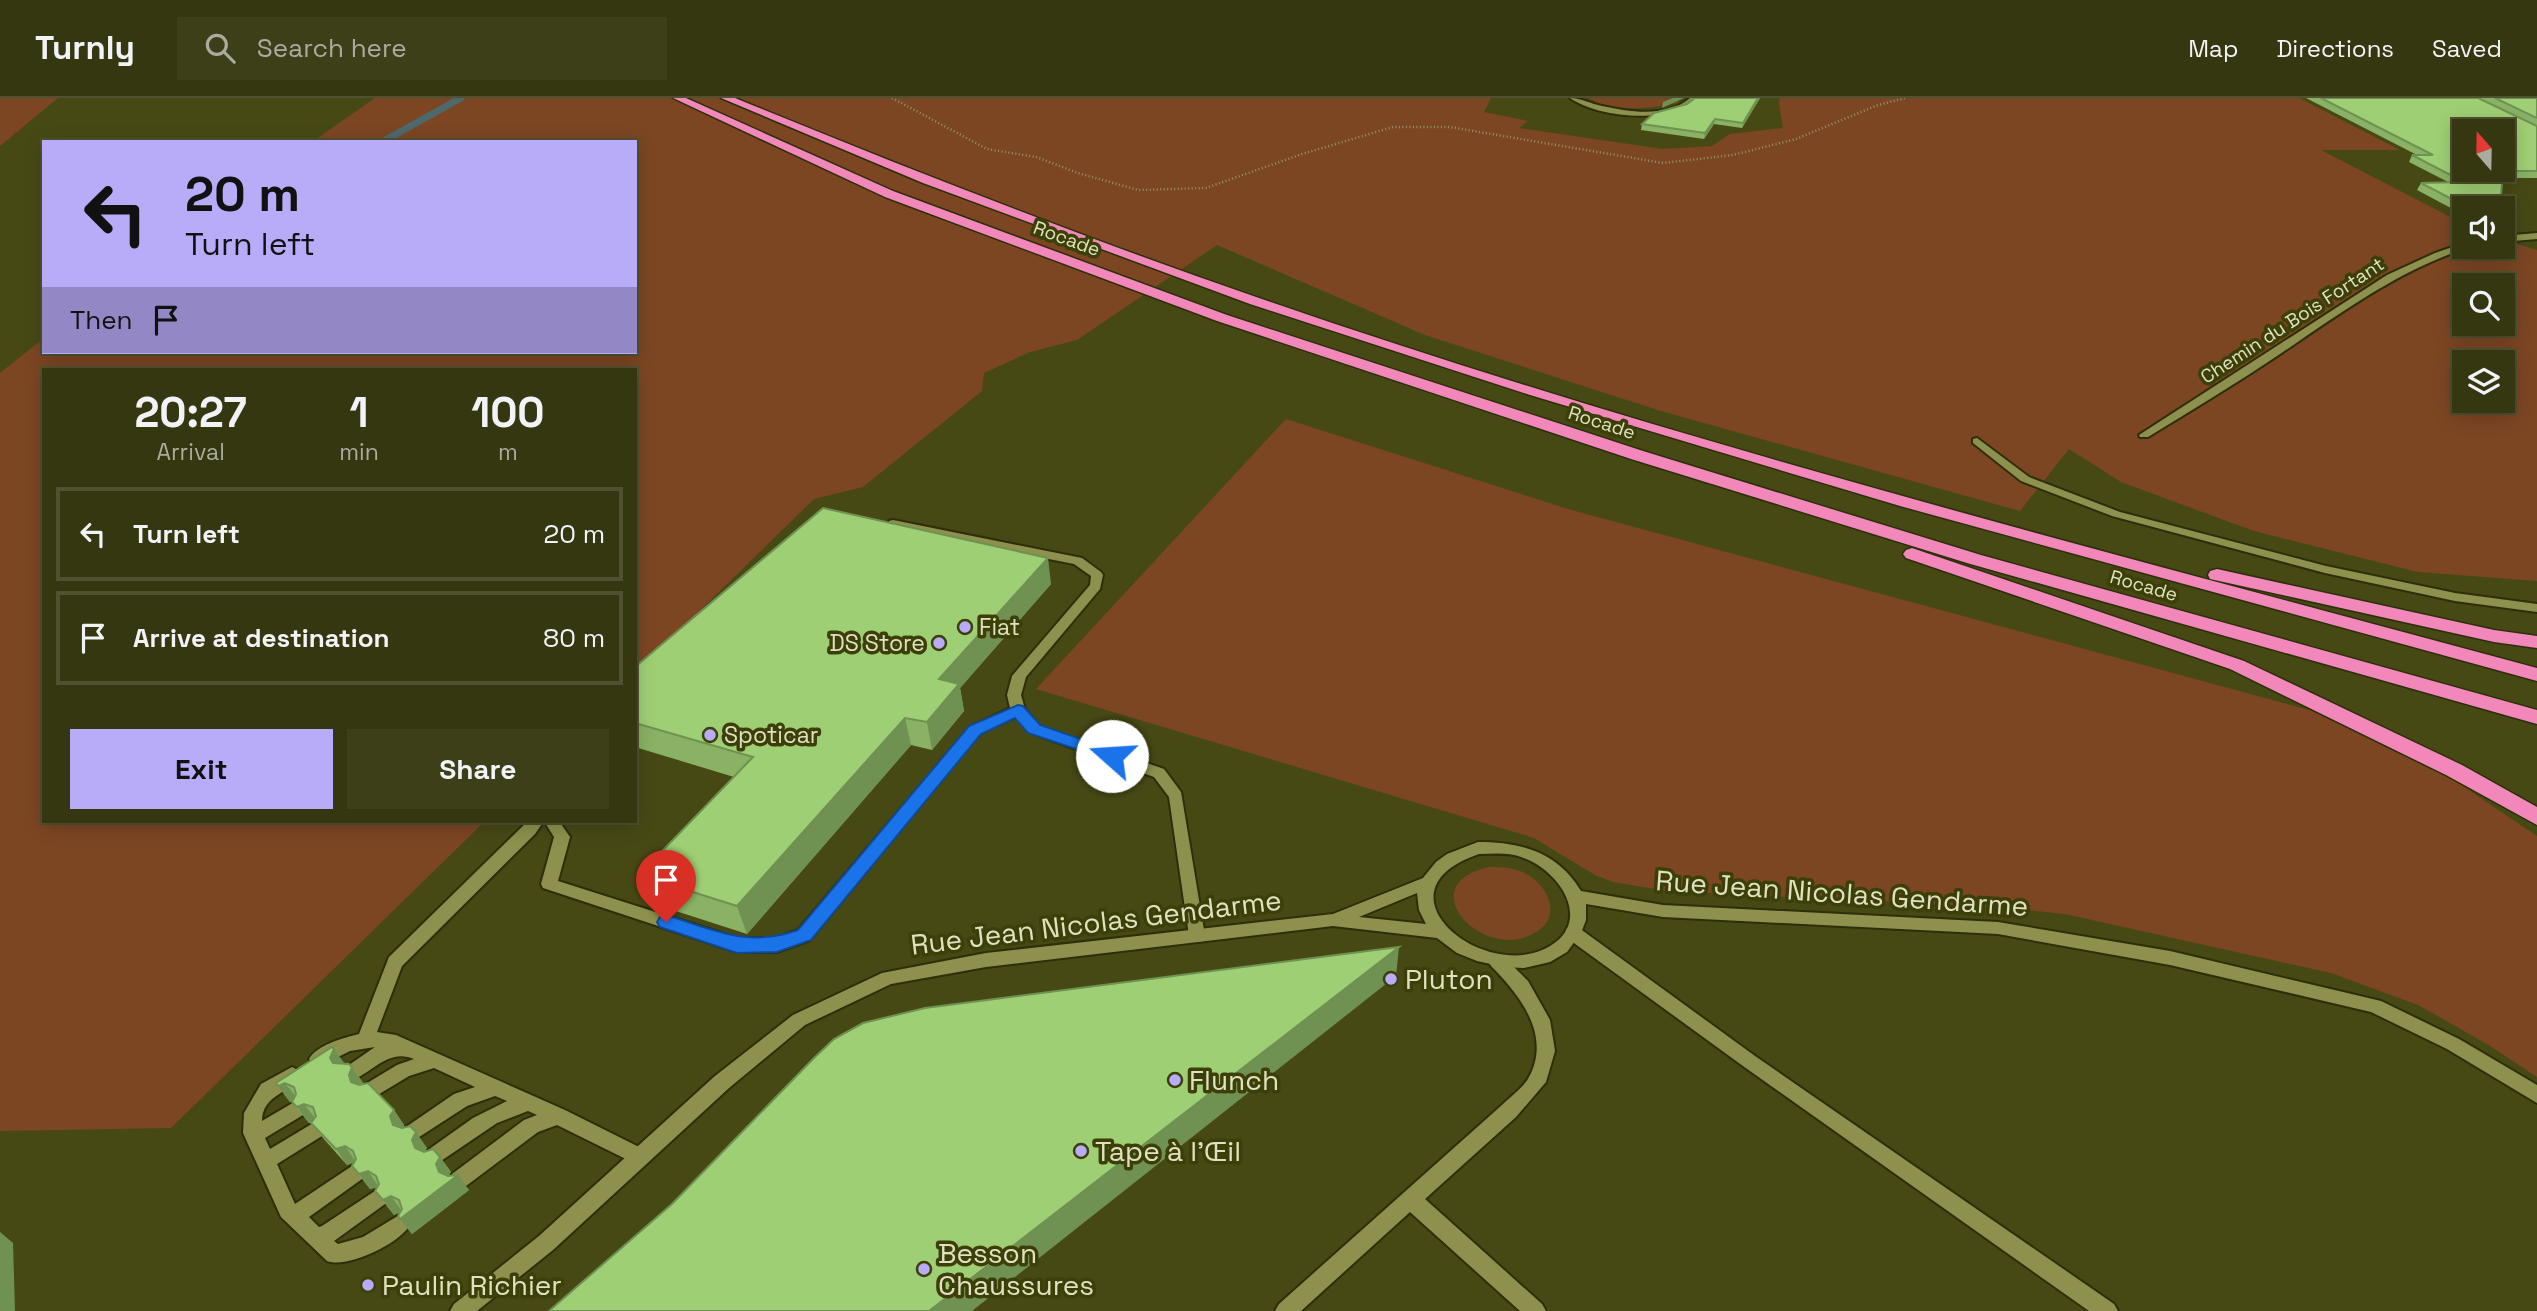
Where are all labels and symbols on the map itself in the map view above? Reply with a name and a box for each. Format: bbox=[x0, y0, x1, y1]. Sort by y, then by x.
north arrow bbox=[2452, 119, 2515, 182]
street label: Rocade bbox=[1030, 215, 1104, 262]
street label: Chemin du Bois Fortant bbox=[2196, 252, 2389, 389]
street label: Rocade bbox=[1565, 400, 1639, 445]
street label: Rocade bbox=[2107, 564, 2181, 607]
place label: Fiat bbox=[979, 612, 1020, 642]
marker: Fiat bbox=[957, 619, 973, 635]
place label: DS Store bbox=[829, 628, 925, 658]
marker: DS Store bbox=[931, 635, 947, 651]
position arrow bbox=[1075, 719, 1149, 793]
place label: Spoticar bbox=[724, 720, 819, 750]
marker: Spoticar bbox=[702, 727, 718, 743]
pin bbox=[636, 850, 696, 922]
street label: Rue Jean Nicolas Gendarme bbox=[1655, 862, 2029, 924]
street label: Rue Jean Nicolas Gendarme bbox=[909, 881, 1283, 963]
place label: Pluton bbox=[1405, 961, 1493, 997]
marker: Pluton bbox=[1383, 971, 1399, 987]
place label: Flunch bbox=[1189, 1062, 1279, 1098]
marker: Flunch bbox=[1167, 1072, 1183, 1088]
place label: Tape à l'Œil bbox=[1095, 1133, 1241, 1169]
marker: Tape à l'Œil bbox=[1073, 1143, 1089, 1159]
place label: Besson Chaussures bbox=[938, 1235, 1094, 1303]
marker: Besson Chaussures bbox=[916, 1261, 932, 1277]
place label: Paulin Richier bbox=[382, 1267, 562, 1303]
marker: Paulin Richier bbox=[360, 1277, 376, 1293]

